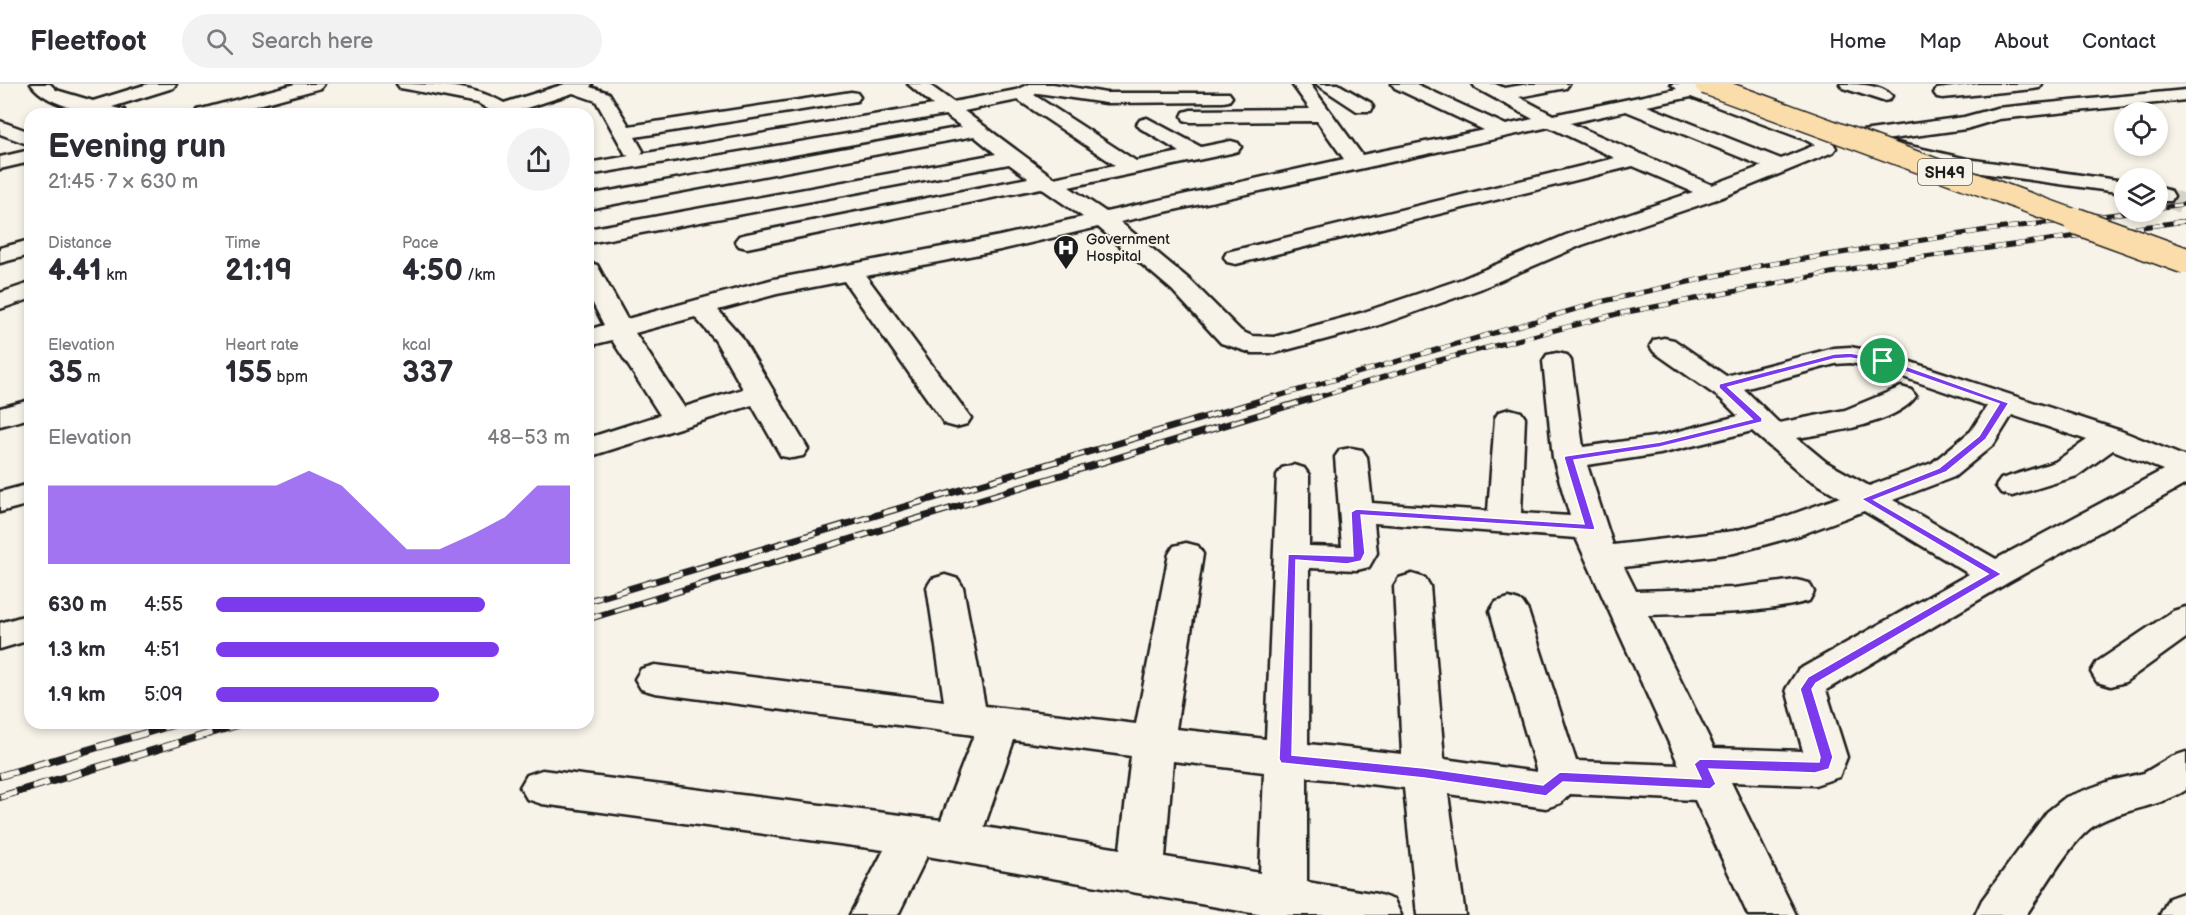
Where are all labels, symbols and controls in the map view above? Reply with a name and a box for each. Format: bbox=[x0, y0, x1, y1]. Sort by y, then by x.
search box bbox=[182, 14, 602, 68]
text: Fleetfoot bbox=[30, 25, 146, 58]
icon: search bbox=[203, 25, 236, 58]
text: Search here bbox=[251, 28, 373, 55]
text: Home bbox=[1829, 29, 1886, 54]
text: Map bbox=[1919, 29, 1961, 54]
text: About bbox=[1994, 29, 2049, 54]
text: Contact bbox=[2082, 29, 2156, 54]
map controls bbox=[2114, 102, 2168, 222]
button: locate bbox=[2114, 102, 2168, 156]
text: Evening run bbox=[48, 127, 226, 167]
button: share bbox=[507, 128, 570, 191]
road number: SH49 bbox=[1918, 159, 1972, 185]
button: layers bbox=[2114, 168, 2168, 222]
text: 21:45 · 7 × 630 m bbox=[48, 170, 198, 194]
place label: Government Hospital bbox=[1086, 230, 1170, 266]
hospital icon: Government Hospital bbox=[1051, 233, 1081, 271]
text: Distance bbox=[48, 234, 112, 253]
text: Time bbox=[225, 234, 260, 253]
text: Pace bbox=[402, 234, 438, 253]
text: 4.41 bbox=[48, 253, 102, 289]
text: 21:19 bbox=[225, 253, 292, 289]
text: 4:50 bbox=[402, 253, 463, 289]
text: km bbox=[102, 266, 127, 285]
text: /km bbox=[463, 266, 496, 285]
pin bbox=[1857, 335, 1908, 386]
text: Elevation bbox=[48, 336, 115, 355]
text: Heart rate bbox=[225, 336, 299, 355]
text: kcal bbox=[402, 336, 431, 355]
icon: arrive bbox=[1866, 344, 1899, 377]
text: 35 bbox=[48, 355, 83, 391]
text: 155 bbox=[225, 355, 272, 391]
text: 337 bbox=[402, 355, 454, 391]
text: m bbox=[83, 368, 100, 387]
text: bpm bbox=[272, 368, 308, 387]
text: Elevation bbox=[48, 426, 131, 450]
text: 48–53 m bbox=[487, 426, 570, 450]
text: 630 m bbox=[48, 593, 107, 617]
text: 4:55 bbox=[144, 593, 183, 617]
text: 1.3 km bbox=[48, 638, 105, 662]
text: 4:51 bbox=[144, 638, 179, 662]
text: 1.9 km bbox=[48, 683, 105, 707]
text: 5:09 bbox=[144, 683, 183, 707]

